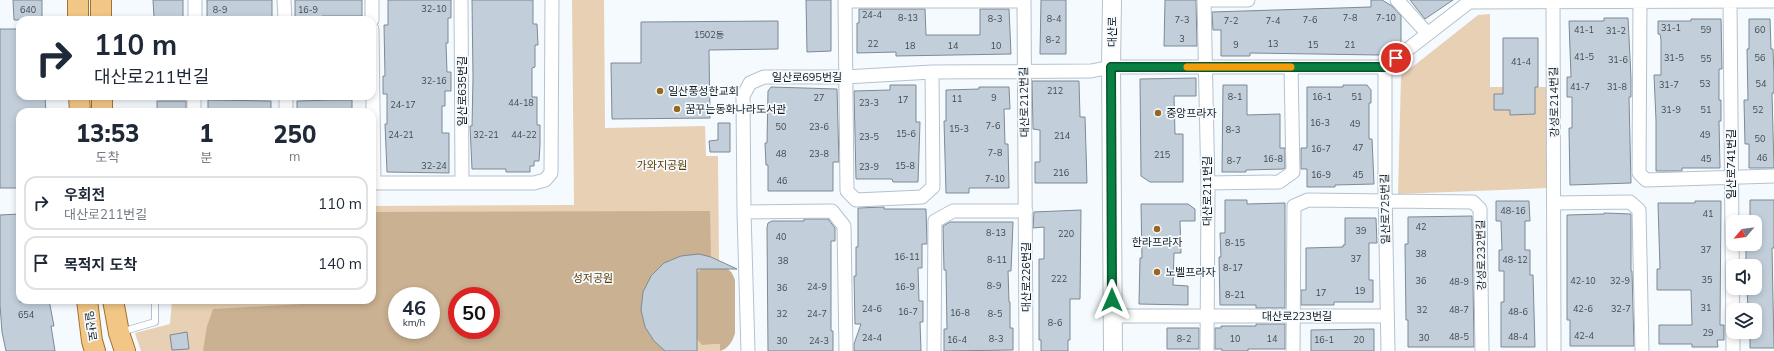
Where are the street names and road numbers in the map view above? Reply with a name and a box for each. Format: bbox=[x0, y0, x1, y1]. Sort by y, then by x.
street label: 대산로 bbox=[1105, 17, 1119, 47]
street label: 일산로635번길 bbox=[455, 56, 469, 126]
street label: 대산로212번길 bbox=[1016, 67, 1032, 137]
street label: 강성로214번길 bbox=[1546, 67, 1562, 137]
street label: 일산로695번길 bbox=[772, 70, 842, 84]
street label: 일산로741번길 bbox=[1724, 129, 1738, 199]
street label: 대산로211번길 bbox=[1200, 156, 1214, 226]
street label: 일산로725번길 bbox=[1377, 174, 1393, 244]
street label: 강성로232번길 bbox=[1473, 220, 1489, 290]
street label: 대산로226번길 bbox=[1019, 242, 1033, 312]
street label: 대산로223번길 bbox=[1262, 309, 1332, 323]
street label: 일산로 bbox=[82, 310, 100, 342]

